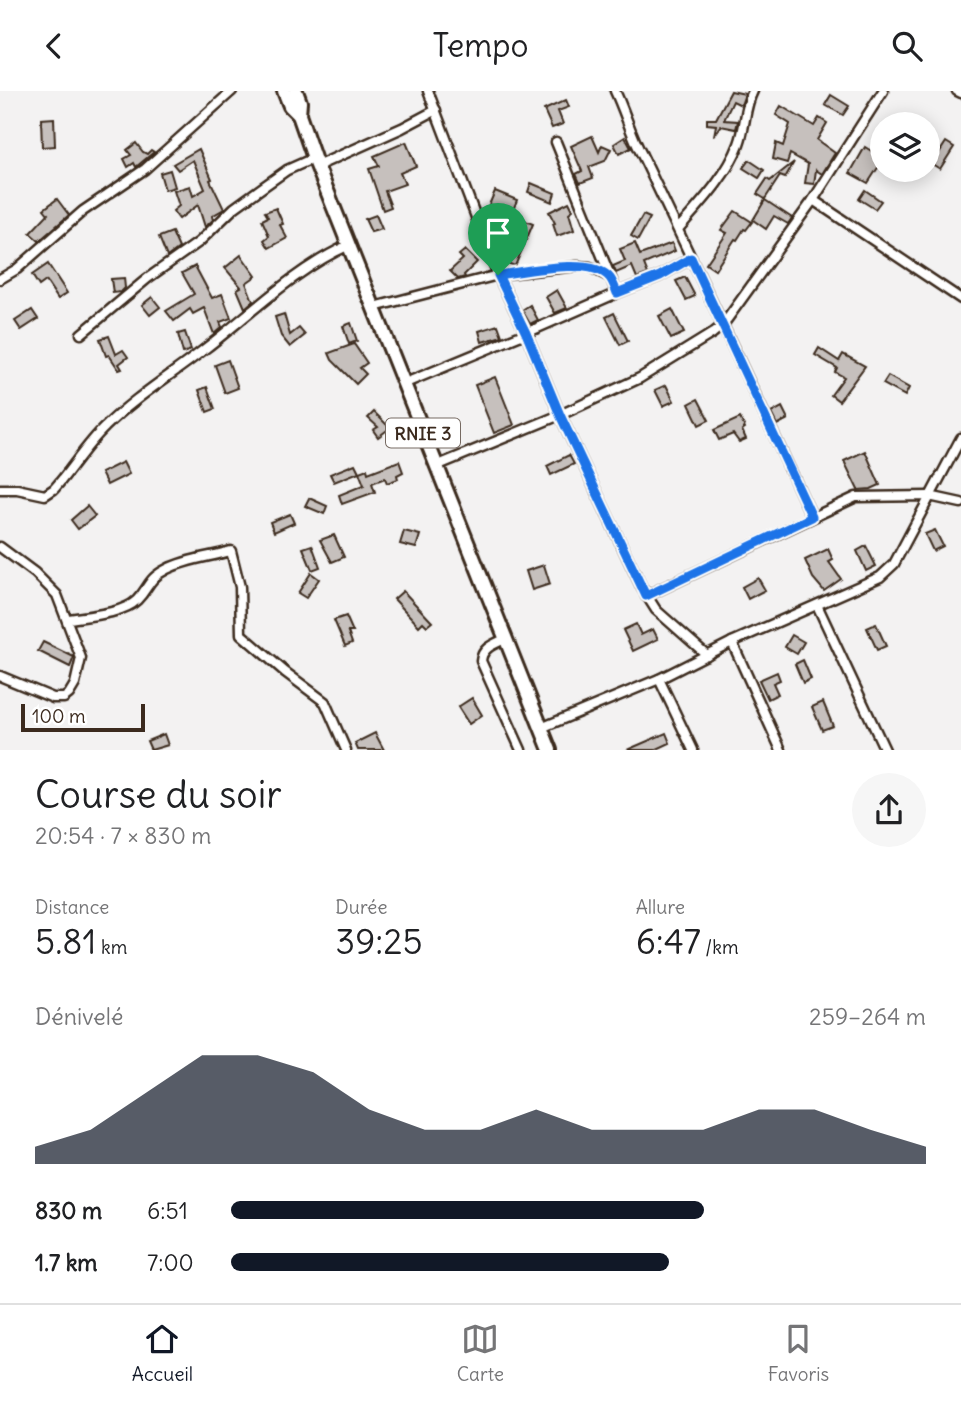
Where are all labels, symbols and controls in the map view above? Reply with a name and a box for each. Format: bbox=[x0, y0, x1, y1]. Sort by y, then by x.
text: Tempo bbox=[432, 25, 529, 66]
icon: back bbox=[35, 27, 73, 65]
icon: search bbox=[888, 27, 926, 65]
map controls bbox=[870, 112, 940, 182]
button: layers bbox=[870, 112, 940, 182]
pin bbox=[468, 203, 528, 275]
icon: arrive bbox=[479, 214, 517, 252]
road number: RNIE 3 bbox=[386, 419, 460, 447]
scale bar bbox=[21, 701, 145, 733]
text: 100 m bbox=[32, 704, 86, 728]
text: Course du soir bbox=[35, 771, 282, 818]
button: share bbox=[852, 773, 926, 847]
text: 20:54 · 7 × 830 m bbox=[35, 821, 211, 850]
text: Distance bbox=[35, 895, 109, 919]
text: Durée bbox=[335, 895, 388, 919]
text: Allure bbox=[636, 895, 685, 919]
text: 5.81 bbox=[35, 919, 96, 963]
text: 39:25 bbox=[335, 919, 423, 963]
text: 6:47 bbox=[636, 919, 701, 963]
text: km bbox=[96, 935, 127, 959]
text: /km bbox=[701, 935, 739, 959]
text: Dénivelé bbox=[35, 1002, 123, 1031]
text: 259–264 m bbox=[809, 1002, 926, 1031]
text: 830 m bbox=[35, 1196, 102, 1225]
text: 6:51 bbox=[147, 1196, 188, 1225]
text: 1.7 km bbox=[35, 1248, 98, 1277]
text: 7:00 bbox=[147, 1248, 194, 1277]
tab: Accueil bbox=[132, 1320, 193, 1386]
tab: Carte bbox=[457, 1320, 504, 1386]
tab: Favoris bbox=[768, 1320, 829, 1386]

